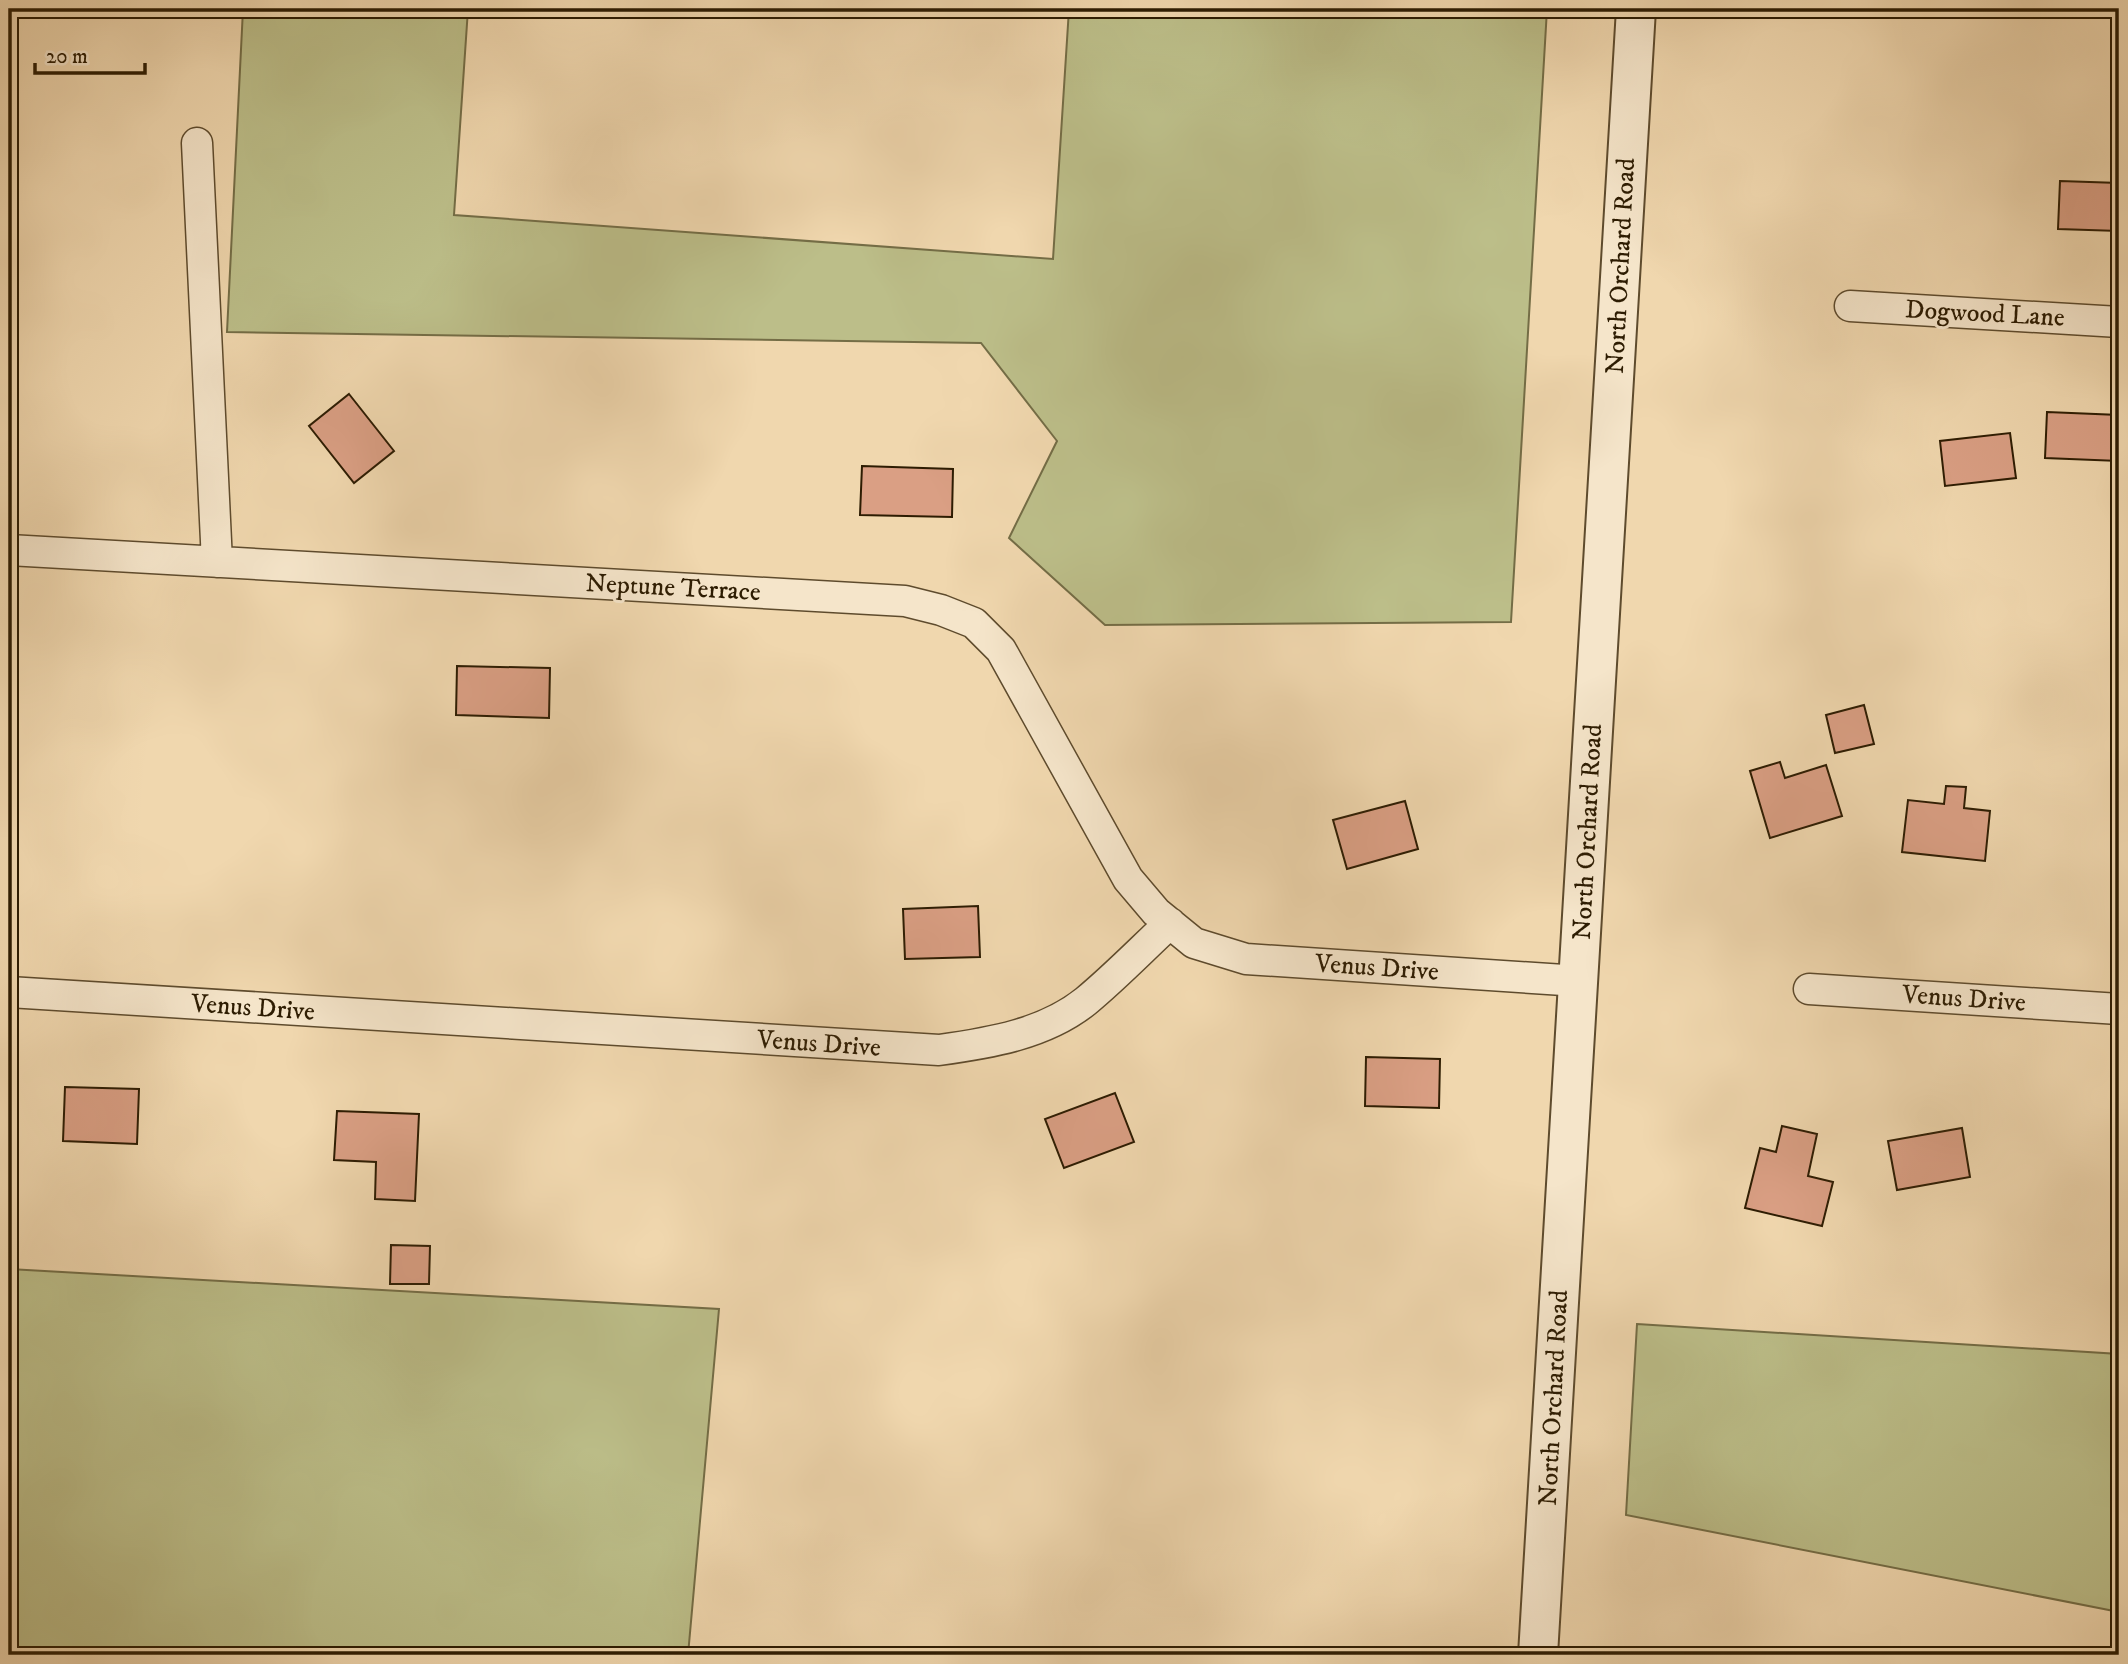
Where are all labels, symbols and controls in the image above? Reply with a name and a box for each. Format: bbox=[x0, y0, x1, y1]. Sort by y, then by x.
scale bar bbox=[35, 32, 145, 76]
text: 20 m bbox=[46, 44, 88, 70]
street label: North Orchard Road bbox=[1599, 157, 1643, 375]
street label: Dogwood Lane bbox=[1904, 293, 2066, 335]
street label: Neptune Terrace bbox=[584, 567, 762, 609]
street label: North Orchard Road bbox=[1566, 723, 1610, 941]
street label: Venus Drive bbox=[1313, 947, 1440, 989]
street label: Venus Drive bbox=[1900, 978, 2027, 1020]
street label: Venus Drive bbox=[189, 987, 316, 1029]
street label: Venus Drive bbox=[755, 1023, 882, 1065]
street label: North Orchard Road bbox=[1532, 1289, 1576, 1507]

